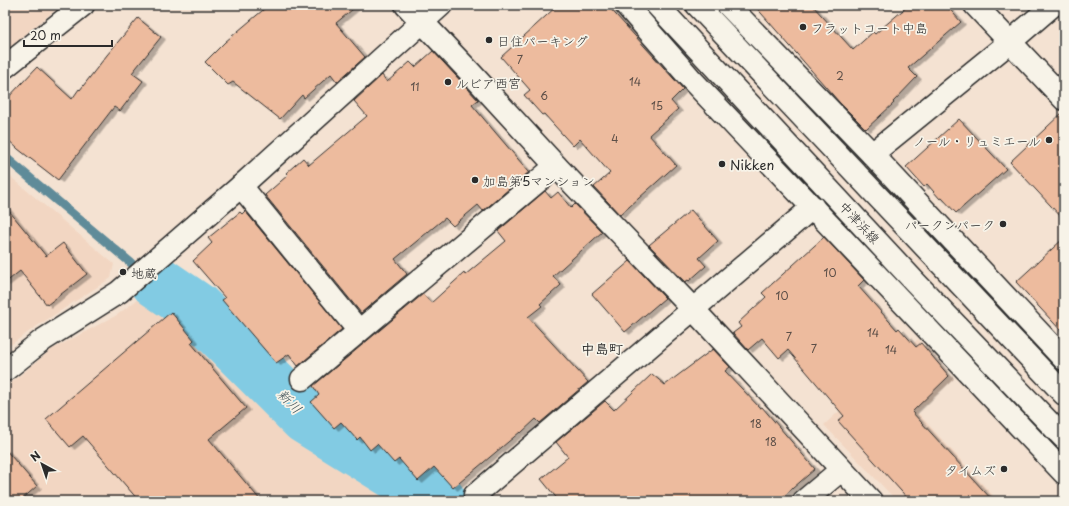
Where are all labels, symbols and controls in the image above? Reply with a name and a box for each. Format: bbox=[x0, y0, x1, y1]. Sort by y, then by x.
place label: フラットコート中島 bbox=[811, 18, 928, 37]
scale bar bbox=[24, 22, 112, 48]
marker: フラットコート中島 bbox=[798, 22, 808, 32]
text: 20 m bbox=[30, 26, 61, 44]
place label: 日住パーキング bbox=[497, 31, 588, 50]
marker: 日住パーキング bbox=[484, 35, 494, 45]
house number: 7 bbox=[517, 51, 523, 68]
house number: 2 bbox=[836, 67, 844, 84]
place label: ルビア西宮 bbox=[456, 73, 521, 92]
house number: 14 bbox=[629, 73, 641, 90]
marker: ルビア西宮 bbox=[443, 77, 453, 87]
house number: 11 bbox=[410, 78, 420, 95]
house number: 6 bbox=[540, 87, 548, 104]
house number: 15 bbox=[651, 97, 663, 114]
house number: 4 bbox=[611, 130, 619, 147]
place label: ノール・リュミエール bbox=[913, 131, 1041, 150]
marker: ノール・リュミエール bbox=[1044, 135, 1054, 145]
place label: Nikken bbox=[730, 155, 774, 174]
marker: Nikken bbox=[717, 159, 727, 169]
place label: 加島第5マンション bbox=[483, 171, 595, 190]
marker: 加島第5マンション bbox=[470, 175, 480, 185]
street label: 中津浜線 bbox=[835, 197, 885, 248]
place label: パークンパーク bbox=[905, 215, 995, 234]
marker: パークンパーク bbox=[998, 219, 1008, 229]
place label: 地蔵 bbox=[131, 263, 157, 282]
house number: 10 bbox=[824, 264, 836, 281]
marker: 地蔵 bbox=[118, 267, 128, 277]
house number: 10 bbox=[776, 287, 788, 304]
house number: 14 bbox=[867, 324, 879, 341]
house number: 7 bbox=[786, 328, 792, 345]
district label: 中島町 bbox=[581, 338, 623, 359]
house number: 7 bbox=[811, 340, 817, 357]
house number: 14 bbox=[885, 341, 897, 358]
water label: 新川 bbox=[273, 384, 307, 418]
house number: 18 bbox=[750, 415, 762, 432]
house number: 18 bbox=[765, 433, 777, 450]
north arrow bbox=[22, 444, 62, 484]
text: N bbox=[26, 446, 44, 465]
place label: タイムズ bbox=[945, 460, 996, 479]
marker: タイムズ bbox=[999, 464, 1009, 474]

